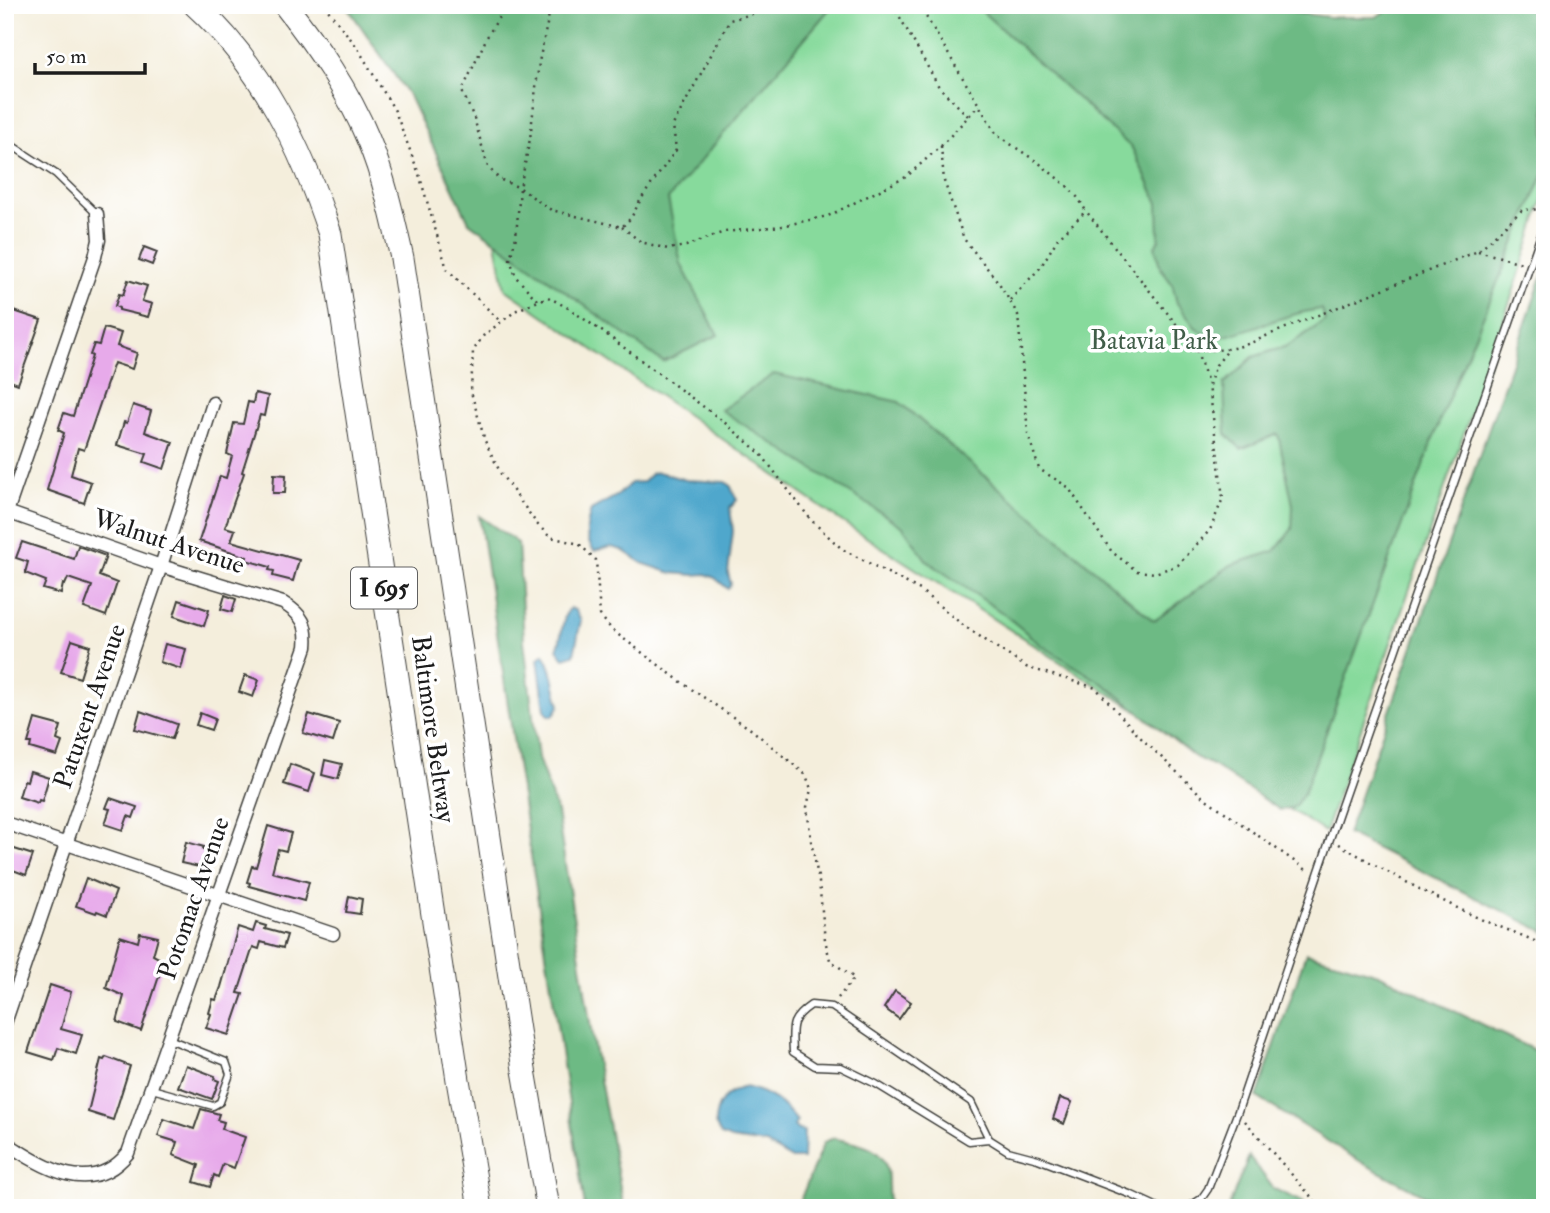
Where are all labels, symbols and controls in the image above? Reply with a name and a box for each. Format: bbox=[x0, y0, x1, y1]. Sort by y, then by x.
scale bar bbox=[35, 32, 145, 76]
text: 50 m bbox=[46, 43, 87, 70]
park label: Batavia Park bbox=[1090, 325, 1219, 357]
street label: Walnut Avenue bbox=[88, 502, 249, 582]
road number: I 695 bbox=[351, 568, 417, 608]
street label: Patuxent Avenue bbox=[47, 620, 133, 793]
street label: Baltimore Beltway bbox=[404, 633, 462, 825]
street label: Potomac Avenue bbox=[151, 813, 237, 984]

